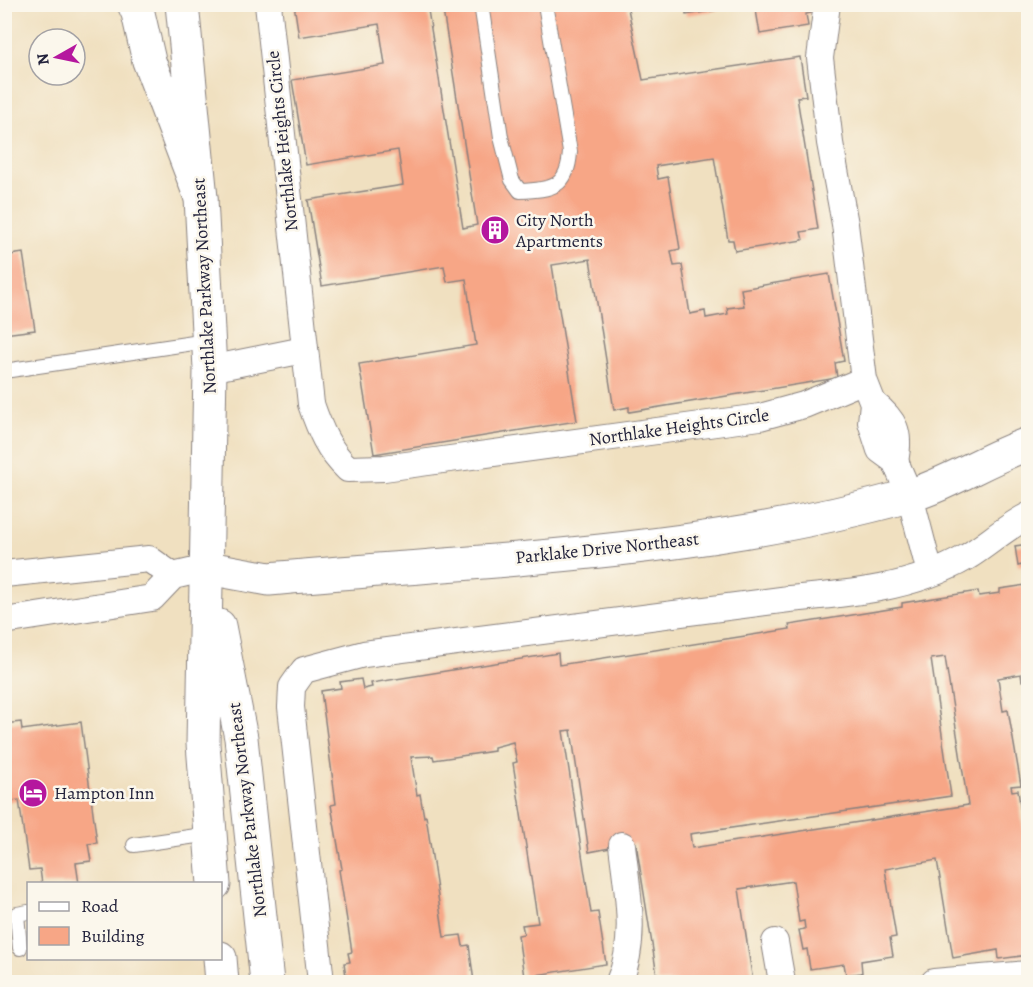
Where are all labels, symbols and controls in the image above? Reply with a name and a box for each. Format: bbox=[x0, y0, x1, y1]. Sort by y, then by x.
north arrow bbox=[27, 27, 87, 87]
street label: Northlake Heights Circle bbox=[261, 49, 303, 233]
text: N bbox=[31, 51, 55, 67]
street label: Northlake Parkway Northeast bbox=[186, 177, 222, 395]
place label: City North Apartments bbox=[515, 208, 603, 253]
building icon: City North Apartments bbox=[479, 214, 511, 246]
street label: Northlake Heights Circle bbox=[587, 402, 771, 452]
street label: Parklake Drive Northeast bbox=[514, 526, 700, 570]
street label: Northlake Parkway Northeast bbox=[222, 701, 272, 919]
hotel icon: Hampton Inn bbox=[17, 777, 49, 809]
place label: Hampton Inn bbox=[54, 781, 155, 805]
legend bbox=[27, 882, 222, 960]
text: Road bbox=[81, 894, 119, 918]
text: Building bbox=[81, 924, 145, 948]

